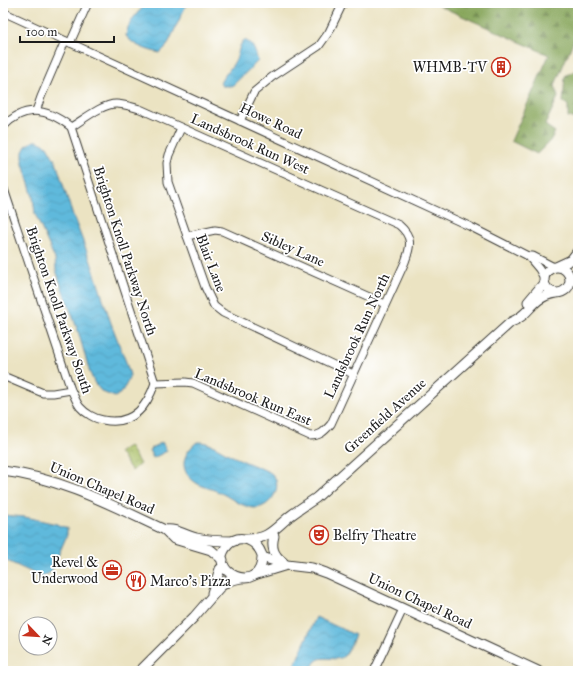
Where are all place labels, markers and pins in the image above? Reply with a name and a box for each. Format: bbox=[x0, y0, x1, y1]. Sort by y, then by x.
building icon: WHMB-TV bbox=[490, 56, 512, 78]
place label: WHMB-TV bbox=[413, 59, 488, 76]
theatre icon: Belfry Theatre bbox=[308, 524, 330, 546]
place label: Belfry Theatre bbox=[333, 527, 417, 544]
place label: Revel & Underwood bbox=[31, 554, 98, 587]
office icon: Revel & Underwood bbox=[101, 559, 123, 581]
restaurant icon: Marco's Pizza bbox=[125, 570, 147, 592]
place label: Marco's Pizza bbox=[150, 573, 231, 590]

